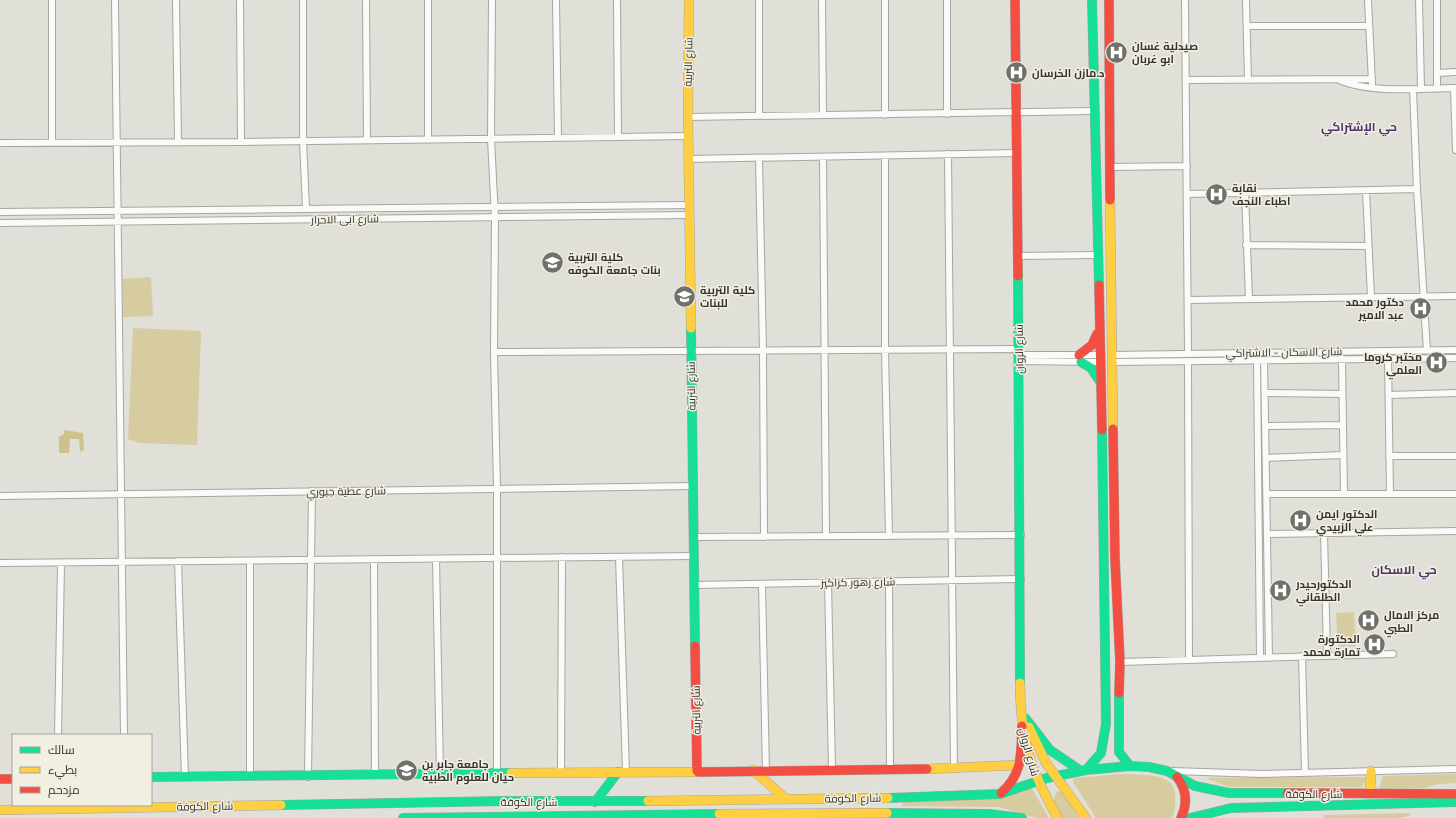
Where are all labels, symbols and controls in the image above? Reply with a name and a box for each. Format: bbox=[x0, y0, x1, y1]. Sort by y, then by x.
street label: شارع التربية bbox=[681, 37, 696, 87]
hospital icon: صيدلية غسان ابو غربان bbox=[1104, 39, 1130, 65]
place label: صيدلية غسان ابو غربان bbox=[1132, 39, 1198, 67]
hospital icon: د.مازن الخرسان bbox=[1004, 60, 1030, 86]
place label: د.مازن الخرسان bbox=[1032, 66, 1105, 80]
district label: حي الإشتراكي bbox=[1321, 119, 1397, 137]
hospital icon: نقابة اطباء النجف bbox=[1203, 181, 1229, 207]
place label: نقابة اطباء النجف bbox=[1232, 181, 1290, 208]
street label: شارع ابی الاحرار bbox=[310, 211, 379, 228]
school or university icon: كلية التربية بنات جامعة الكوفه bbox=[540, 250, 566, 276]
place label: كلية التربية بنات جامعة الكوفه bbox=[568, 250, 661, 278]
school or university icon: كلية التربية للبنات bbox=[672, 283, 698, 309]
place label: كلية التربية للبنات bbox=[700, 283, 755, 310]
place label: دكتور محمد عبد الامير bbox=[1345, 295, 1404, 322]
hospital icon: دكتور محمد عبد الامير bbox=[1407, 295, 1433, 321]
street label: شارع الروان bbox=[1012, 324, 1027, 374]
street label: شارع الاسكان - الاشتراكي bbox=[1225, 344, 1343, 362]
place label: مختبر كروما العلمي bbox=[1364, 350, 1422, 380]
hospital icon: مختبر كروما العلمي bbox=[1424, 350, 1450, 376]
street label: شارع التربية bbox=[684, 361, 699, 411]
street label: شارع عطية جبوري bbox=[306, 483, 386, 501]
hospital icon: الدكتور ايمن علي الزبيدي bbox=[1287, 507, 1313, 533]
place label: الدكتور ايمن علي الزبيدي bbox=[1316, 507, 1377, 537]
district label: حي الاسكان bbox=[1371, 562, 1437, 580]
street label: شارع زهور كزاكيز bbox=[820, 574, 895, 591]
hospital icon: الدكتورحيدر الطلقاني bbox=[1268, 577, 1294, 603]
place label: الدكتورحيدر الطلقاني bbox=[1295, 577, 1352, 607]
hospital icon: مركز الامال الطبي bbox=[1355, 608, 1381, 634]
place label: مركز الامال الطبي bbox=[1384, 608, 1439, 638]
place label: الدكتورة تمارة محمد bbox=[1303, 632, 1361, 659]
hospital icon: الدكتورة تمارة محمد bbox=[1362, 632, 1388, 658]
street label: شارع التربية bbox=[689, 685, 704, 735]
street label: شارع الروان bbox=[1014, 726, 1043, 778]
legend bbox=[12, 734, 152, 806]
text: سالك bbox=[48, 742, 75, 757]
school or university icon: جامعة جابر بن حيان للعلوم الطبية bbox=[394, 757, 420, 783]
place label: جامعة جابر بن حيان للعلوم الطبية bbox=[422, 757, 514, 785]
text: بطيء bbox=[48, 762, 77, 780]
text: مزدحم bbox=[48, 782, 80, 798]
street label: شارع الكوفة bbox=[1286, 787, 1342, 802]
street label: شارع الكوفة bbox=[824, 791, 882, 806]
street label: شارع الكوفة bbox=[501, 795, 557, 810]
street label: شارع الكوفة bbox=[176, 799, 234, 814]

